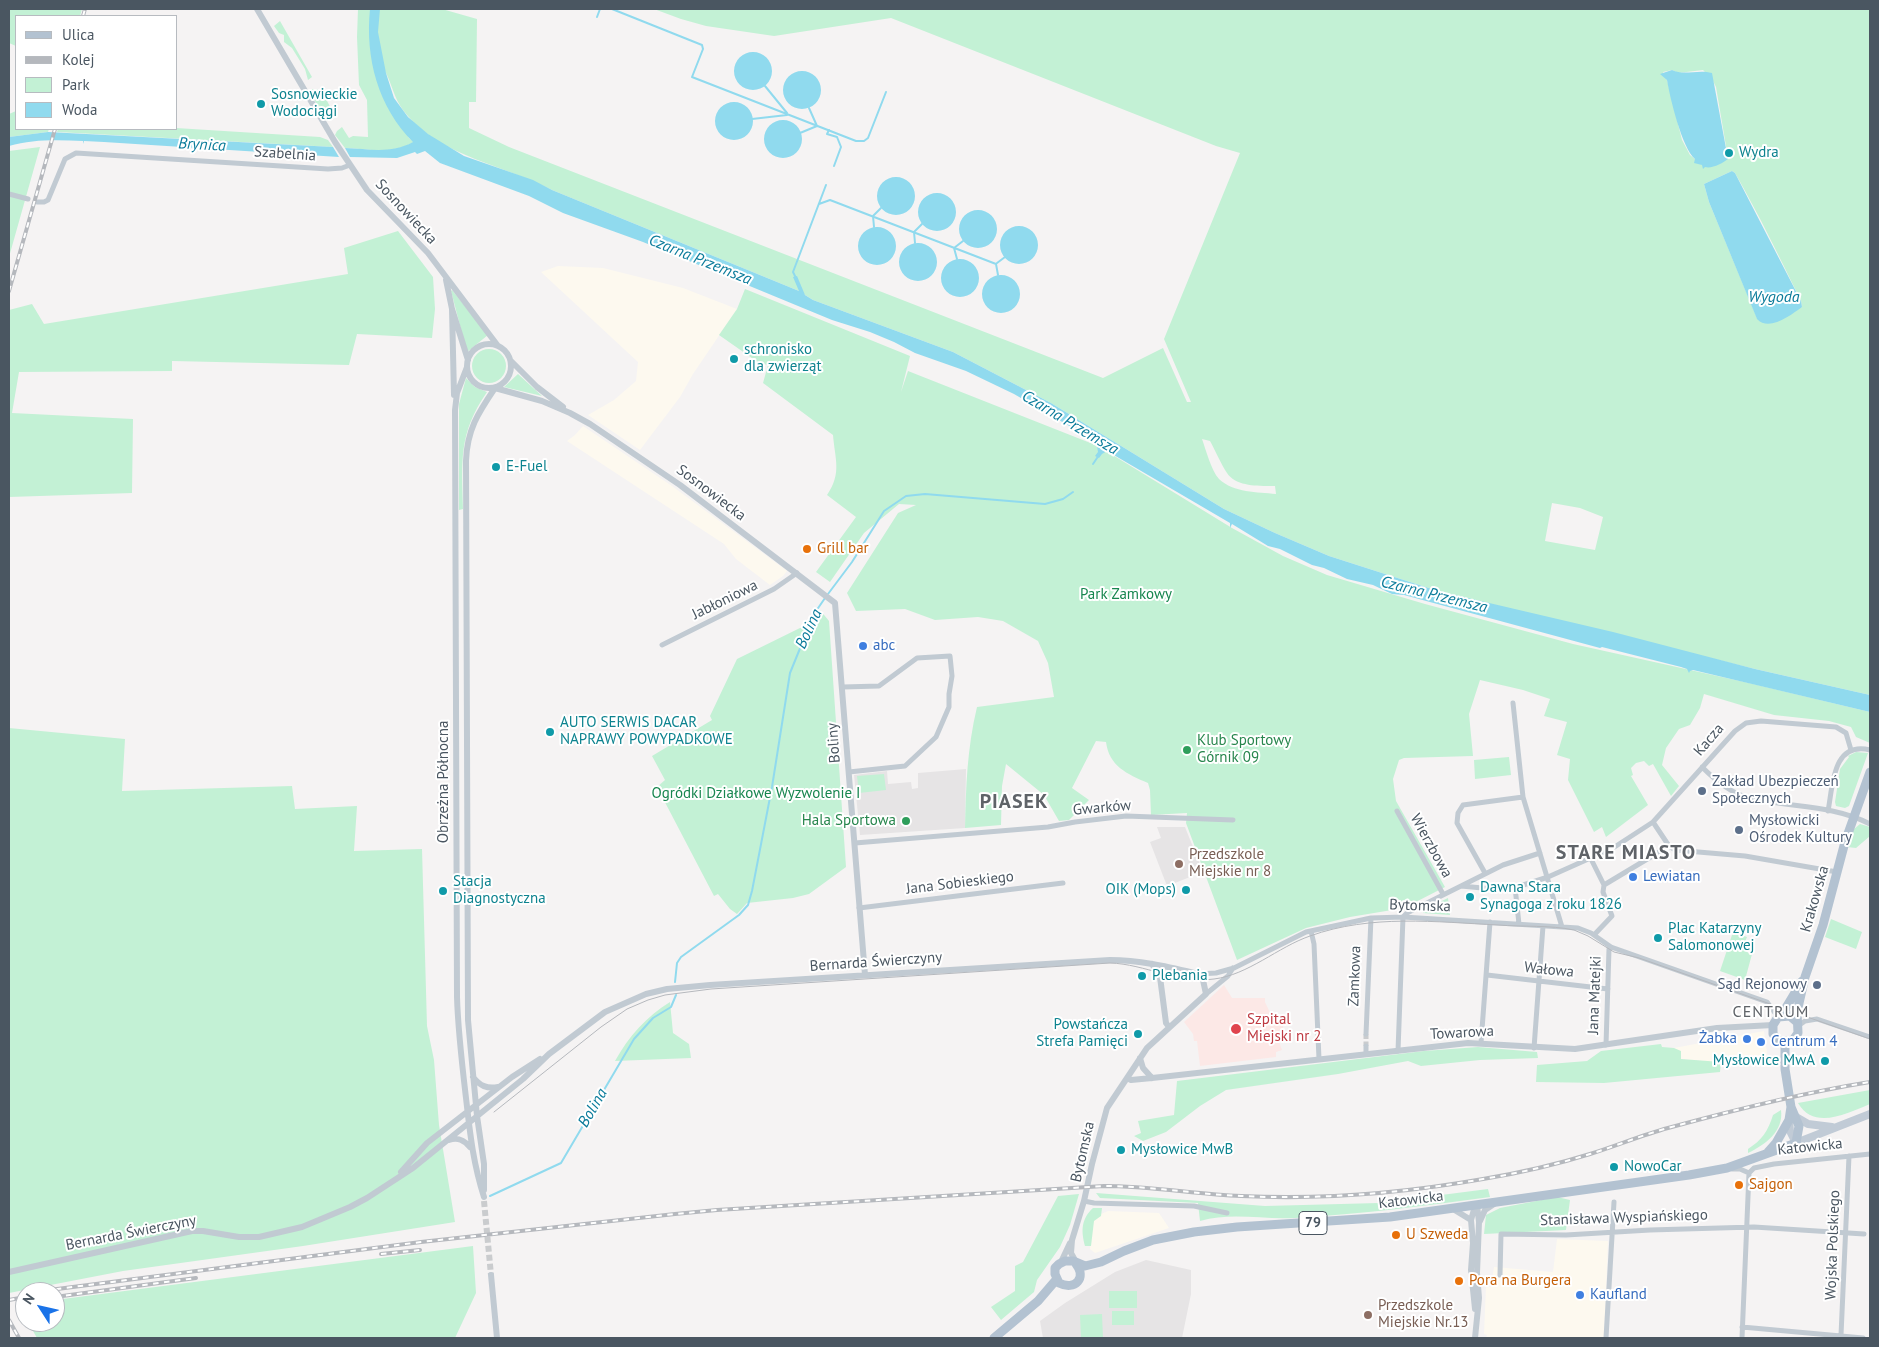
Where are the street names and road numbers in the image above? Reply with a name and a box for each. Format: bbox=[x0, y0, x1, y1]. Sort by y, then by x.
street label: Szabelnia bbox=[254, 143, 316, 165]
street label: Sosnowiecka bbox=[371, 176, 441, 248]
street label: Sosnowiecka bbox=[673, 461, 749, 525]
street label: Jabłoniowa bbox=[689, 576, 761, 624]
street label: Kacza bbox=[1690, 720, 1728, 760]
street label: Obrzeżna Północna bbox=[435, 721, 453, 843]
street label: Boliny bbox=[824, 722, 844, 764]
street label: Gwarków bbox=[1072, 796, 1132, 820]
street label: Wierzbowa bbox=[1406, 811, 1456, 881]
street label: Krakowska bbox=[1797, 864, 1833, 934]
street label: Jana Sobieskiego bbox=[905, 867, 1015, 899]
street label: Bytomska bbox=[1389, 896, 1451, 916]
street label: Zamkowa bbox=[1345, 945, 1365, 1007]
street label: Bernarda Świerczyny bbox=[809, 948, 943, 976]
street label: Jana Matejki bbox=[1585, 955, 1605, 1035]
street label: Wałowa bbox=[1523, 958, 1575, 982]
street label: Towarowa bbox=[1429, 1022, 1495, 1044]
street label: Bytomska bbox=[1067, 1120, 1099, 1184]
street label: Katowicka bbox=[1777, 1135, 1843, 1159]
street label: Katowicka bbox=[1377, 1187, 1445, 1213]
street label: Wojska Polskiego bbox=[1822, 1190, 1844, 1300]
street label: Stanisława Wyspiańskiego bbox=[1540, 1206, 1708, 1230]
street label: Bernarda Świerczyny bbox=[64, 1212, 198, 1254]
road number: 79 bbox=[1299, 1212, 1327, 1234]

